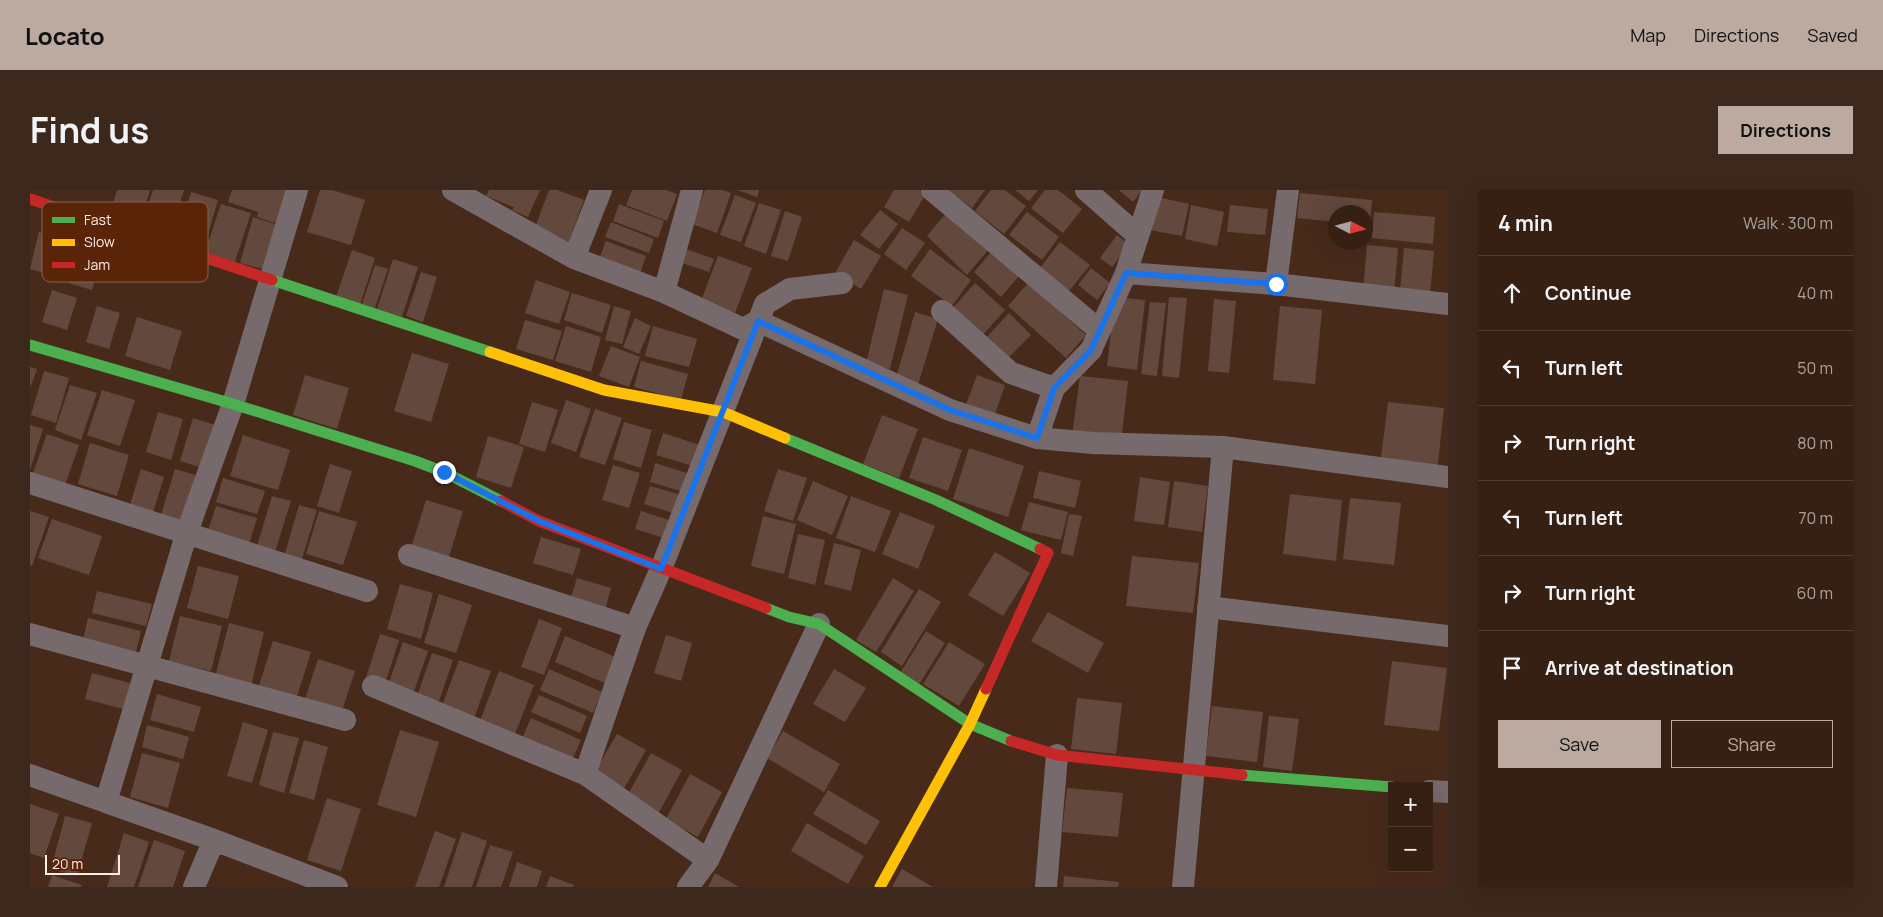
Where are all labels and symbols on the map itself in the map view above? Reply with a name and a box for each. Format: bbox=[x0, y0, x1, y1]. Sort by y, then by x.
legend bbox=[42, 202, 208, 282]
north arrow bbox=[1328, 205, 1373, 250]
text: Fast bbox=[84, 210, 112, 229]
text: Slow bbox=[84, 232, 115, 251]
text: Jam bbox=[84, 255, 110, 274]
route start bbox=[1265, 273, 1288, 296]
route end bbox=[433, 461, 456, 484]
scale bar bbox=[45, 852, 120, 875]

